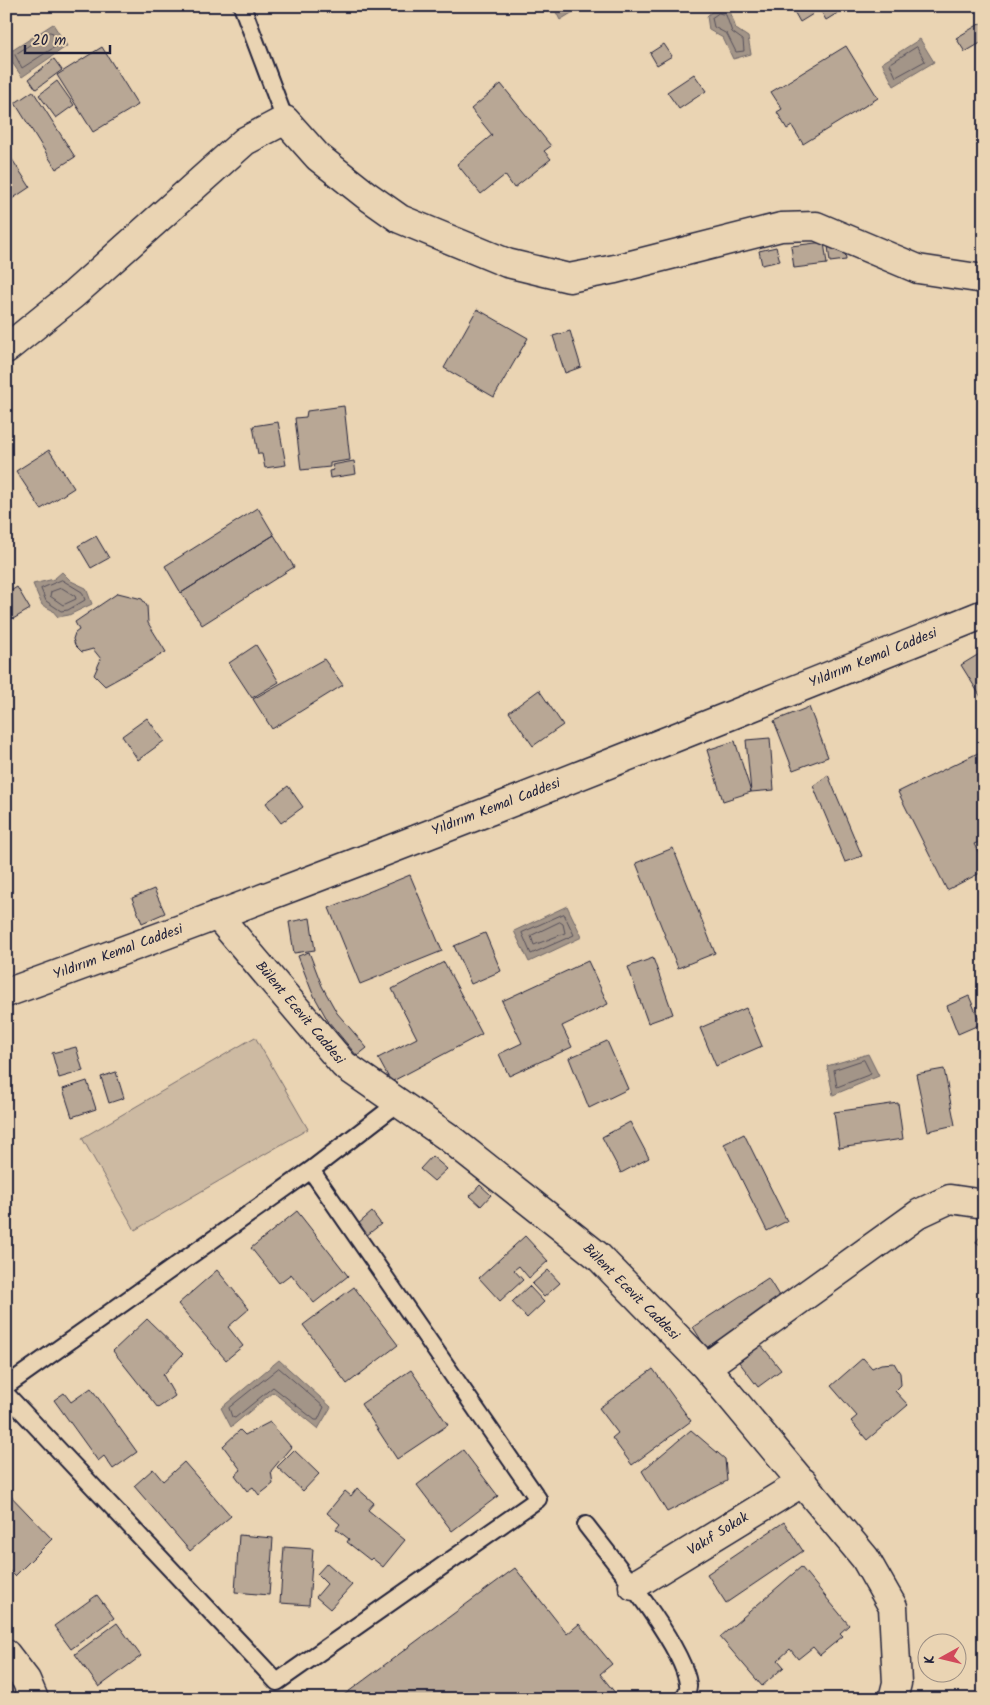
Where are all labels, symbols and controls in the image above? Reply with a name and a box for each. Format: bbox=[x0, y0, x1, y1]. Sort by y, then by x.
scale bar bbox=[25, 22, 110, 54]
text: 20 m bbox=[32, 29, 66, 53]
street label: Yıldırım Kemal Caddesi bbox=[806, 622, 941, 694]
street label: Yıldırım Kemal Caddesi bbox=[428, 772, 564, 842]
street label: Yıldırım Kemal Caddesi bbox=[50, 918, 187, 986]
street label: Bülent Ecevit Caddesi bbox=[250, 956, 350, 1070]
street label: Bülent Ecevit Caddesi bbox=[577, 1238, 685, 1346]
street label: Vakıf Sokak bbox=[683, 1506, 753, 1561]
north arrow bbox=[918, 1632, 968, 1682]
text: K bbox=[919, 1653, 942, 1665]

